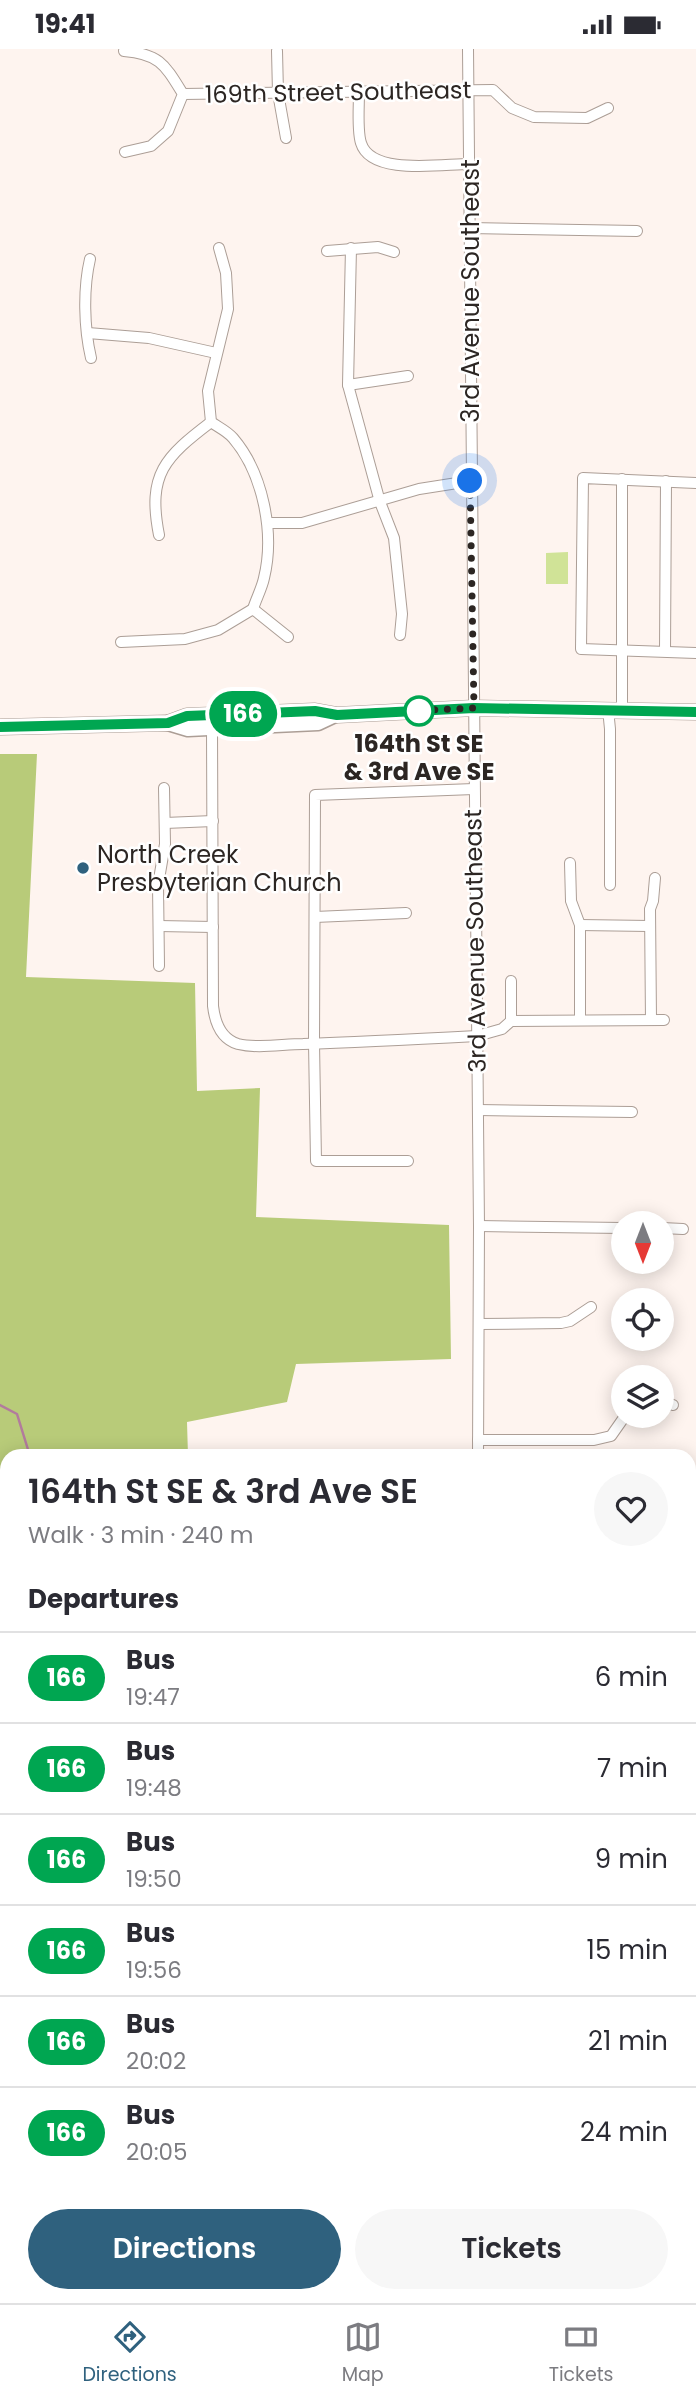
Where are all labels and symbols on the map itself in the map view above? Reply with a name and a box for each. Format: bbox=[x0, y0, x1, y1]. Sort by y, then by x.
street label: 169th Street Southeast bbox=[204, 73, 472, 111]
street label: 3rd Avenue Southeast bbox=[454, 159, 487, 423]
your location bbox=[452, 463, 487, 498]
line badge: 166 bbox=[203, 691, 283, 737]
marker: 164th St SE & 3rd Ave SE bbox=[404, 696, 434, 726]
place label: 164th St SE & 3rd Ave SE bbox=[344, 727, 494, 788]
street label: 3rd Avenue Southeast bbox=[456, 809, 494, 1073]
place label: North Creek Presbyterian Church bbox=[97, 838, 342, 899]
marker: North Creek Presbyterian Church bbox=[75, 860, 91, 876]
north arrow bbox=[611, 1211, 674, 1274]

